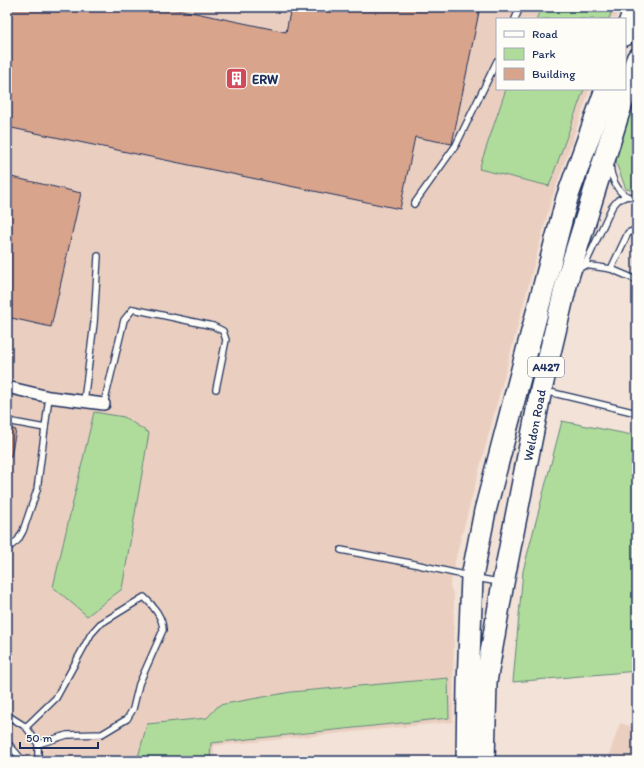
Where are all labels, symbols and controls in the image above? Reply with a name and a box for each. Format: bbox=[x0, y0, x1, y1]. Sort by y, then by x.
legend bbox=[496, 18, 626, 90]
text: Road bbox=[532, 27, 558, 41]
text: Park bbox=[532, 47, 556, 61]
building icon: ERW bbox=[223, 66, 249, 92]
text: Building bbox=[532, 67, 576, 81]
place label: ERW bbox=[252, 72, 279, 87]
road number: A427 bbox=[528, 357, 564, 377]
street label: Weldon Road bbox=[520, 388, 549, 462]
scale bar bbox=[20, 724, 98, 750]
text: 50 m bbox=[26, 731, 52, 745]

